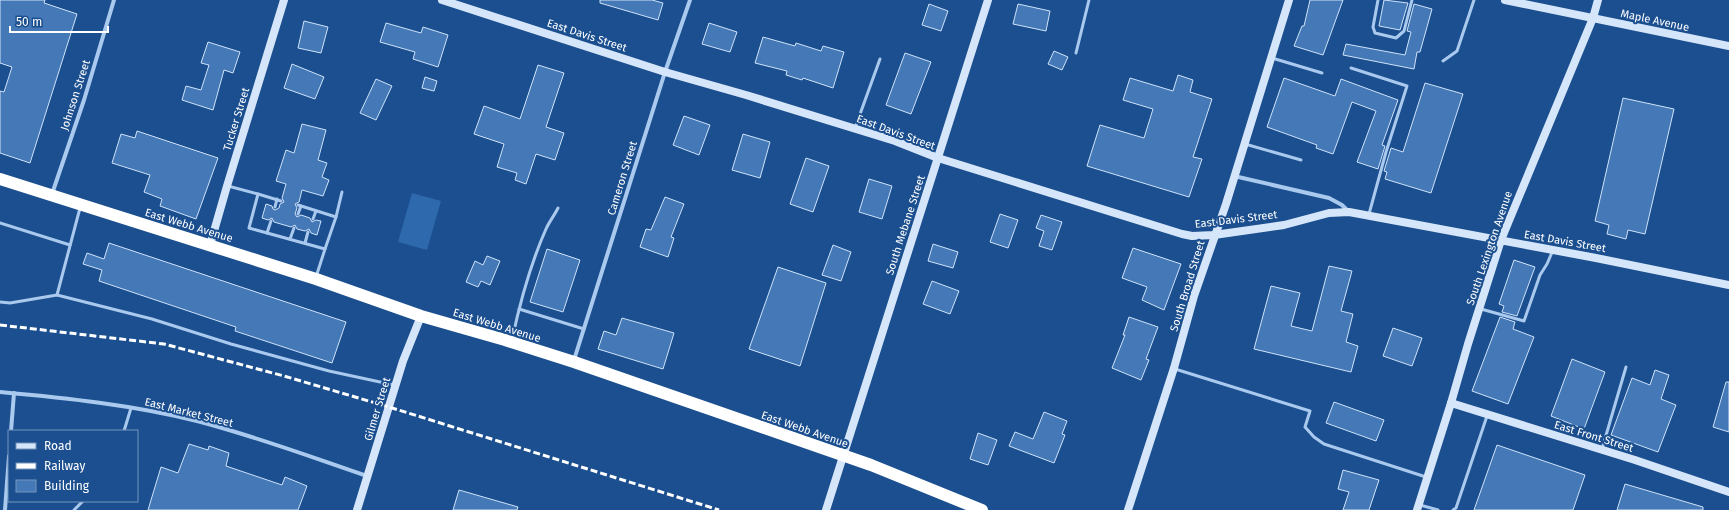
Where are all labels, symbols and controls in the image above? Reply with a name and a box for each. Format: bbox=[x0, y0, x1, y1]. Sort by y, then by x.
street label: Maple Avenue bbox=[1619, 7, 1690, 34]
scale bar bbox=[10, 8, 108, 34]
text: 50 m bbox=[16, 15, 42, 29]
street label: East Davis Street bbox=[545, 16, 628, 54]
street label: Johnson Street bbox=[58, 58, 93, 132]
street label: Tucker Street bbox=[221, 86, 252, 152]
street label: East Davis Street bbox=[855, 112, 937, 153]
street label: Cameron Street bbox=[605, 139, 640, 217]
street label: South Mebane Street bbox=[883, 174, 928, 277]
street label: South Lexington Avenue bbox=[1464, 189, 1515, 307]
street label: East Webb Avenue bbox=[143, 206, 234, 245]
street label: East Davis Street bbox=[1194, 208, 1278, 231]
street label: East Davis Street bbox=[1523, 228, 1607, 255]
street label: South Broad Street bbox=[1167, 239, 1208, 333]
street label: East Webb Avenue bbox=[451, 306, 542, 345]
street label: Gilmer Street bbox=[362, 376, 393, 442]
street label: East Market Street bbox=[143, 395, 234, 430]
street label: East Webb Avenue bbox=[760, 408, 850, 450]
street label: East Front Street bbox=[1553, 418, 1635, 455]
legend bbox=[8, 430, 138, 502]
text: Road bbox=[44, 439, 72, 453]
text: Railway bbox=[44, 459, 85, 473]
text: Building bbox=[44, 479, 90, 493]

